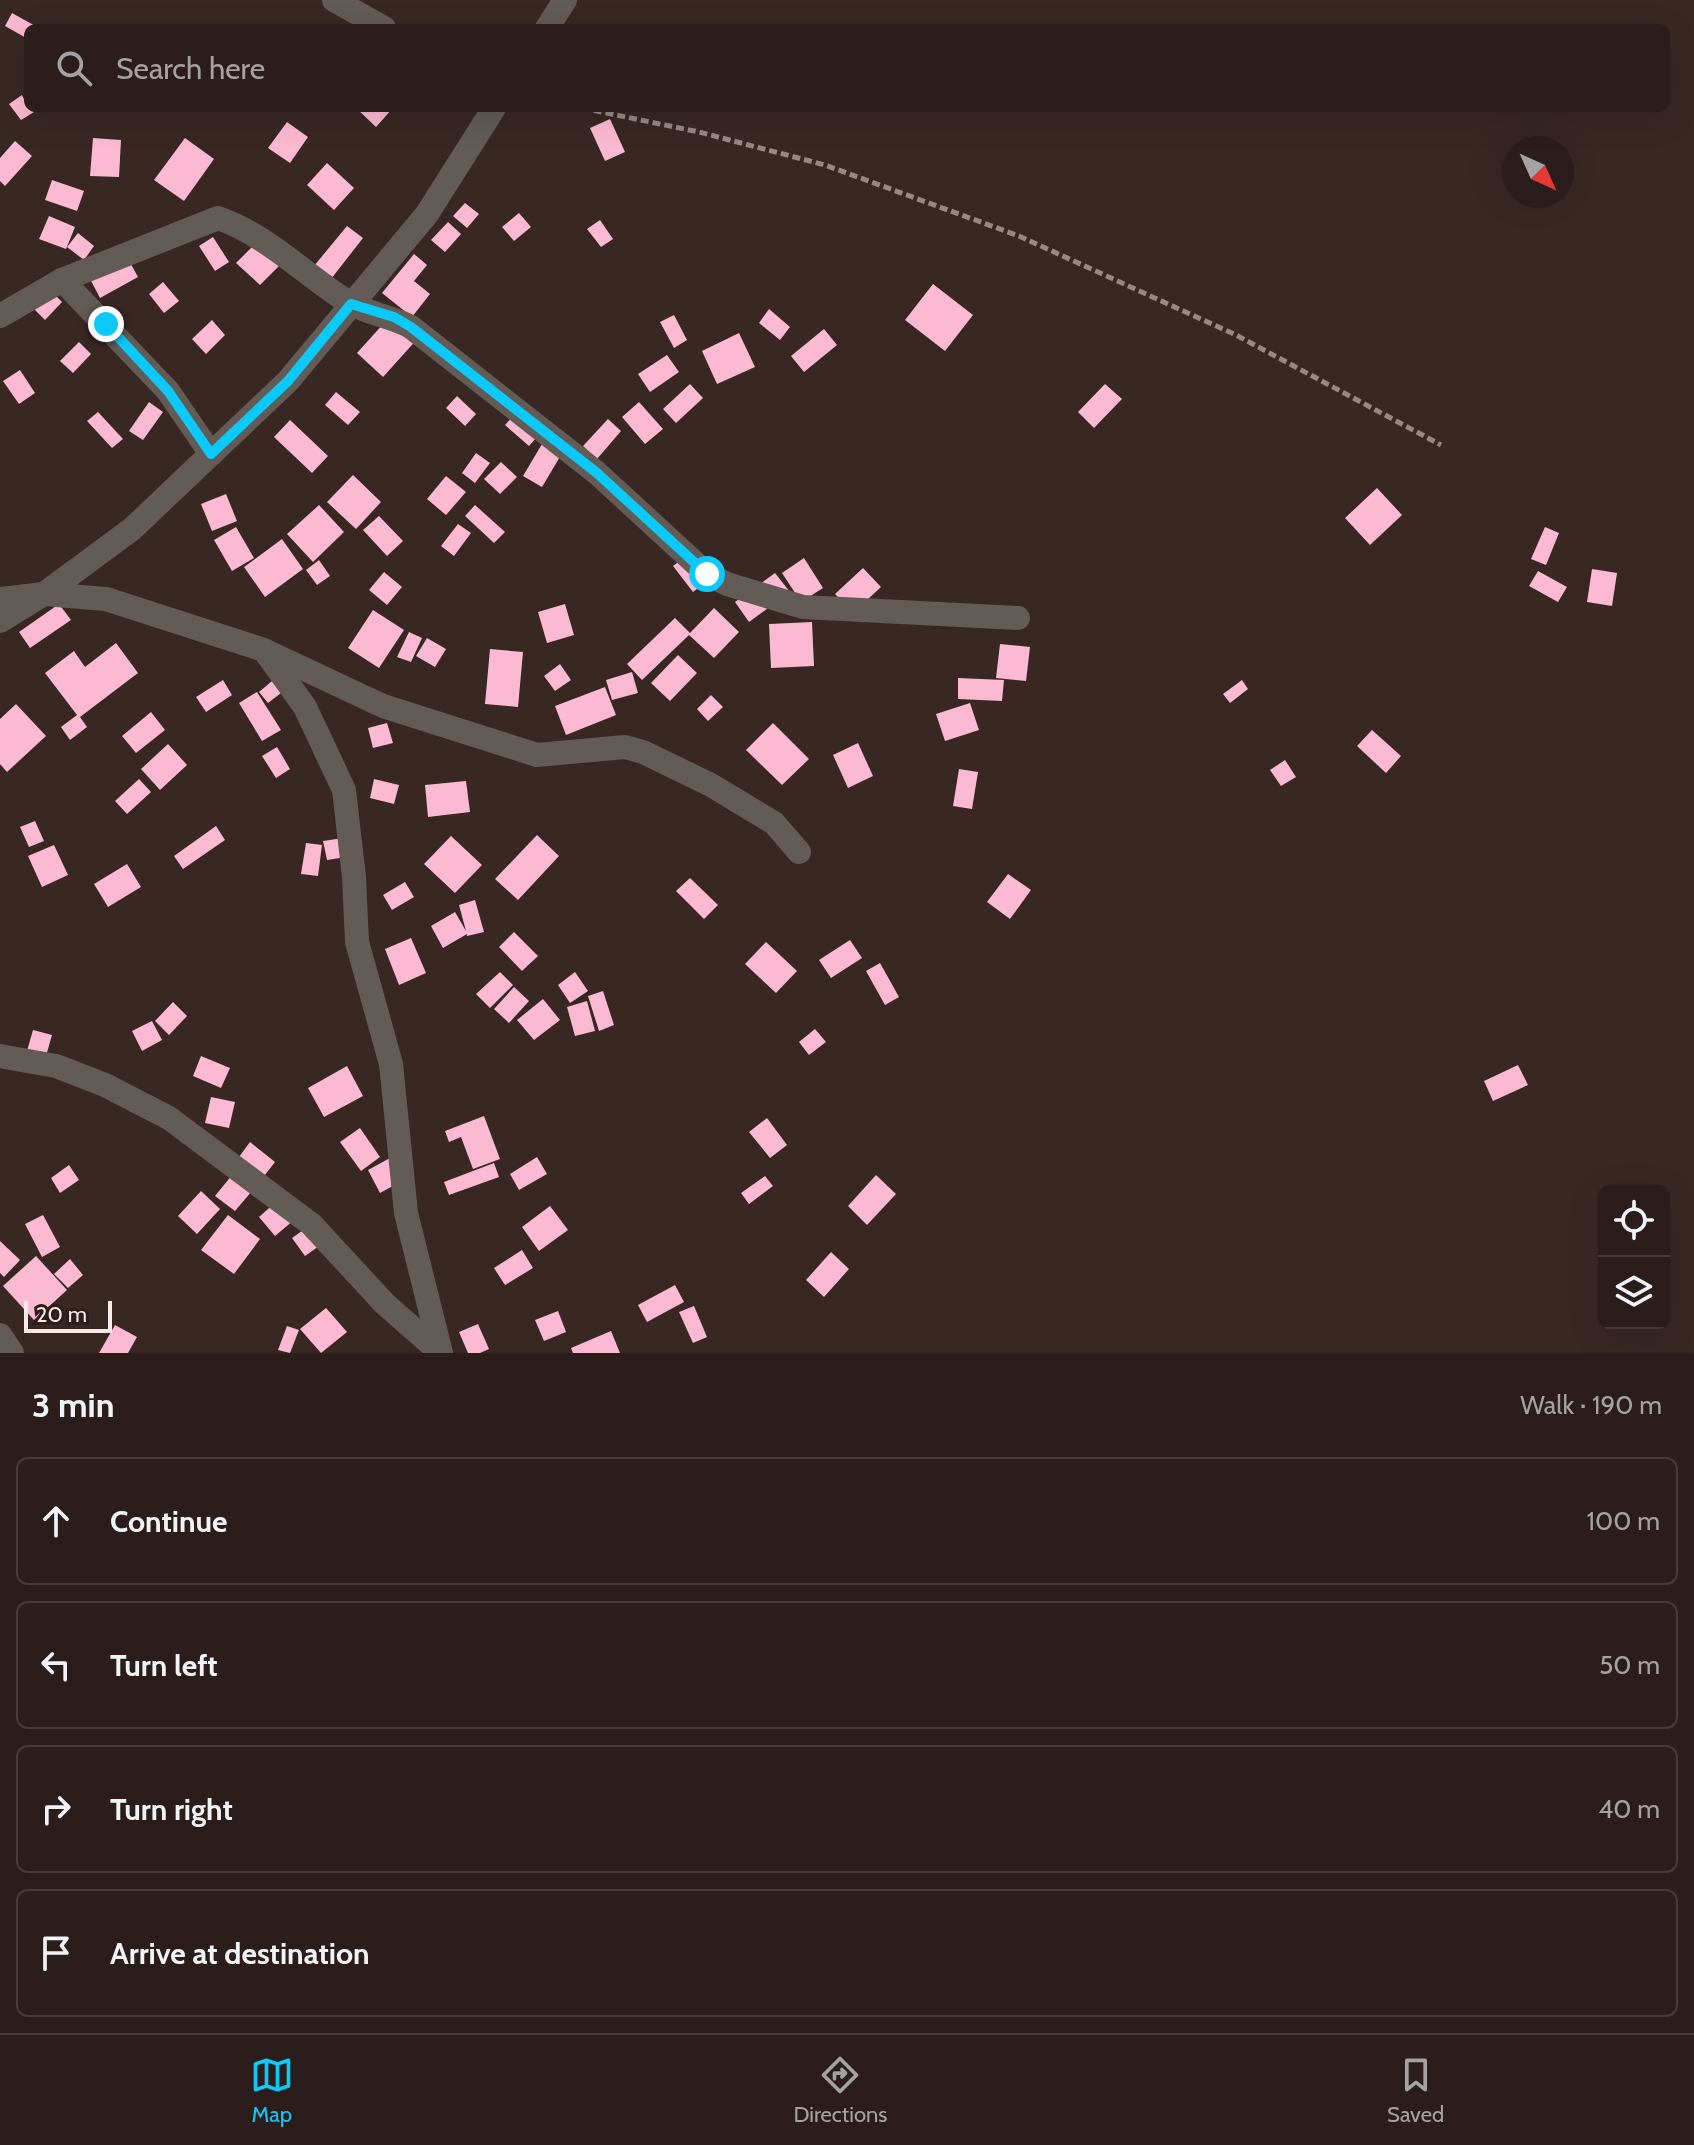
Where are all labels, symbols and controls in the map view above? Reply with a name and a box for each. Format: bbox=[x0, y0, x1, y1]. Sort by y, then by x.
search box bbox=[24, 24, 1670, 112]
icon: search bbox=[52, 46, 96, 90]
text: Search here bbox=[116, 50, 265, 87]
north arrow bbox=[1502, 136, 1574, 208]
route end bbox=[88, 306, 124, 342]
route start bbox=[689, 556, 725, 592]
map controls bbox=[1598, 1185, 1670, 1329]
button: locate bbox=[1598, 1185, 1670, 1257]
button: layers bbox=[1598, 1257, 1670, 1329]
scale bar bbox=[24, 1297, 112, 1333]
text: 20 m bbox=[36, 1301, 87, 1328]
text: 3 min bbox=[32, 1384, 114, 1426]
text: Walk · 190 m bbox=[1520, 1389, 1662, 1421]
icon: ahead bbox=[34, 1499, 78, 1543]
text: Continue bbox=[110, 1503, 227, 1540]
text: 100 m bbox=[1587, 1505, 1660, 1537]
icon: left bbox=[34, 1643, 78, 1687]
text: Turn left bbox=[110, 1647, 218, 1684]
text: 50 m bbox=[1599, 1649, 1660, 1681]
icon: right bbox=[34, 1787, 78, 1831]
text: Turn right bbox=[110, 1791, 233, 1828]
text: 40 m bbox=[1598, 1793, 1660, 1825]
icon: arrive bbox=[34, 1931, 78, 1975]
text: Arrive at destination bbox=[110, 1935, 370, 1972]
tab: Map bbox=[250, 2053, 294, 2128]
tab: Directions bbox=[793, 2053, 887, 2128]
tab: Saved bbox=[1387, 2053, 1444, 2128]

